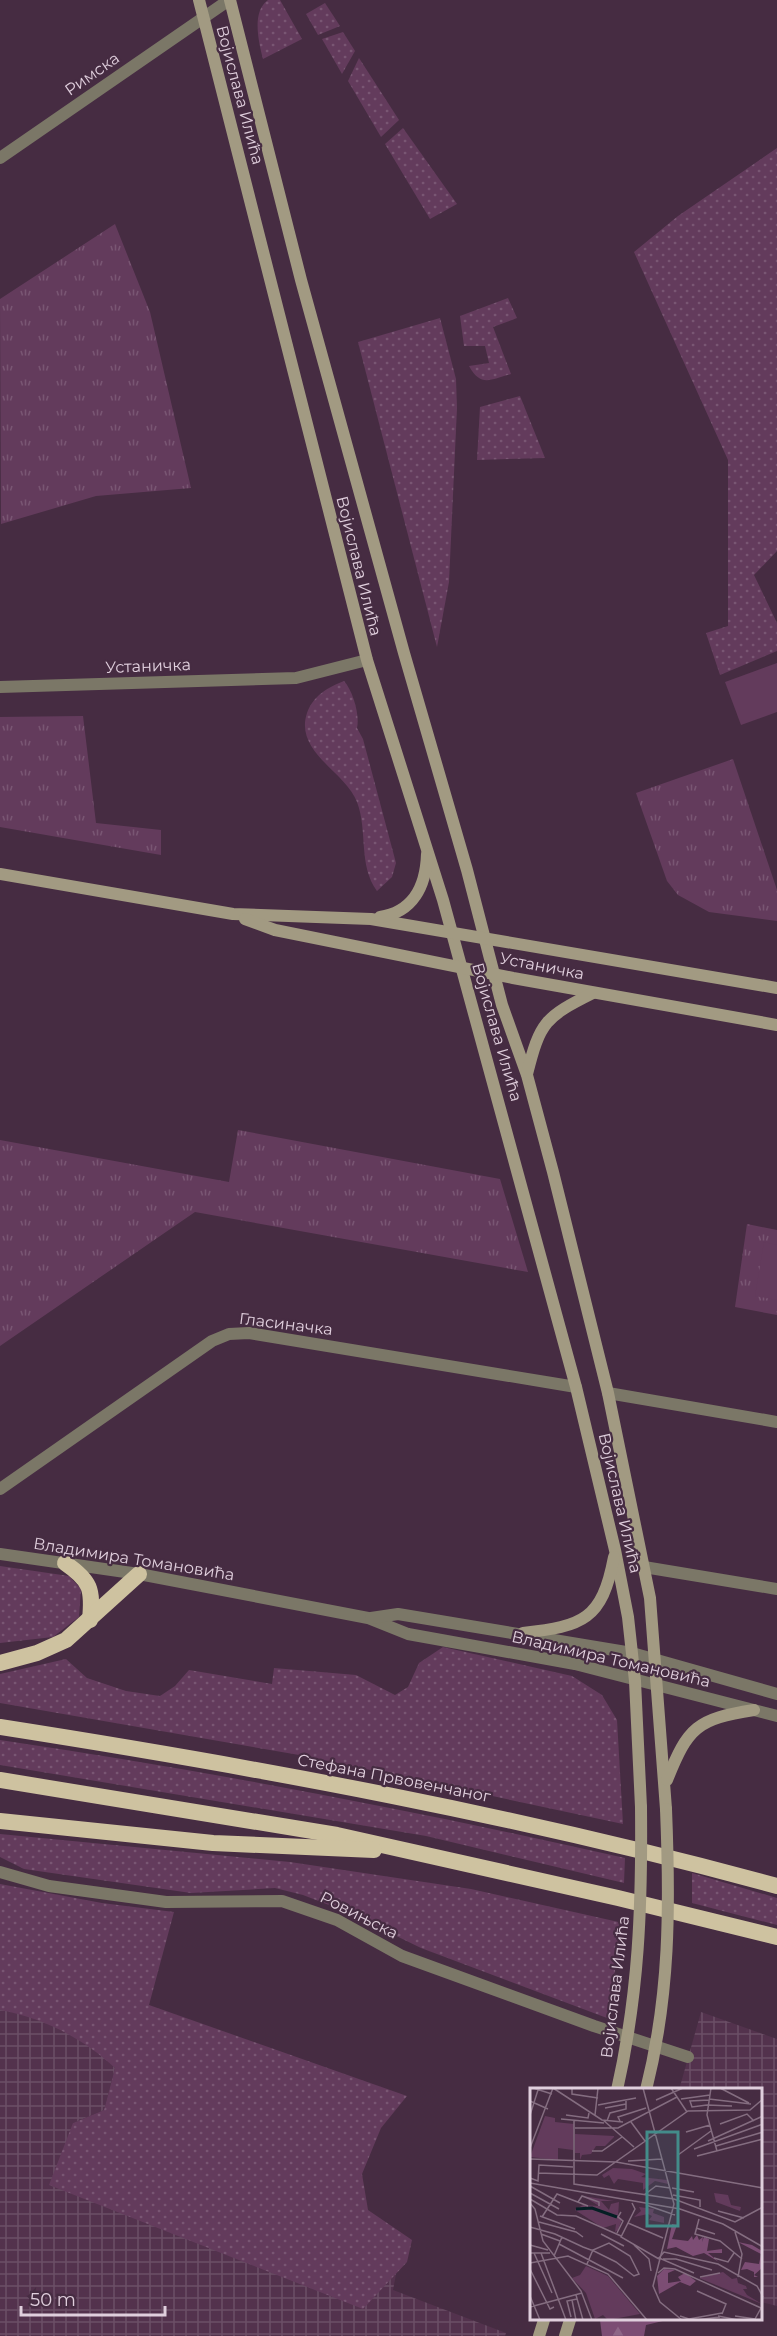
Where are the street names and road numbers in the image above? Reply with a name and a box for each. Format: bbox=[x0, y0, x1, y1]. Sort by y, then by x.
street label: Војислава Илића bbox=[212, 23, 268, 167]
street label: Римска bbox=[61, 48, 123, 100]
street label: Војислава Илића bbox=[332, 494, 386, 638]
street label: Устаничка bbox=[105, 655, 191, 677]
street label: Устаничка bbox=[498, 949, 586, 983]
street label: Војислава Илића bbox=[468, 961, 526, 1103]
street label: Гласиначка bbox=[238, 1309, 334, 1339]
street label: Војислава Илића bbox=[595, 1431, 645, 1575]
street label: Владимира Томановића bbox=[32, 1534, 236, 1584]
street label: Владимира Томановића bbox=[510, 1627, 712, 1691]
street label: Стефана Првовенчаног bbox=[296, 1750, 493, 1806]
street label: Ровињска bbox=[317, 1887, 401, 1943]
street label: Војислава Илића bbox=[597, 1915, 633, 2059]

